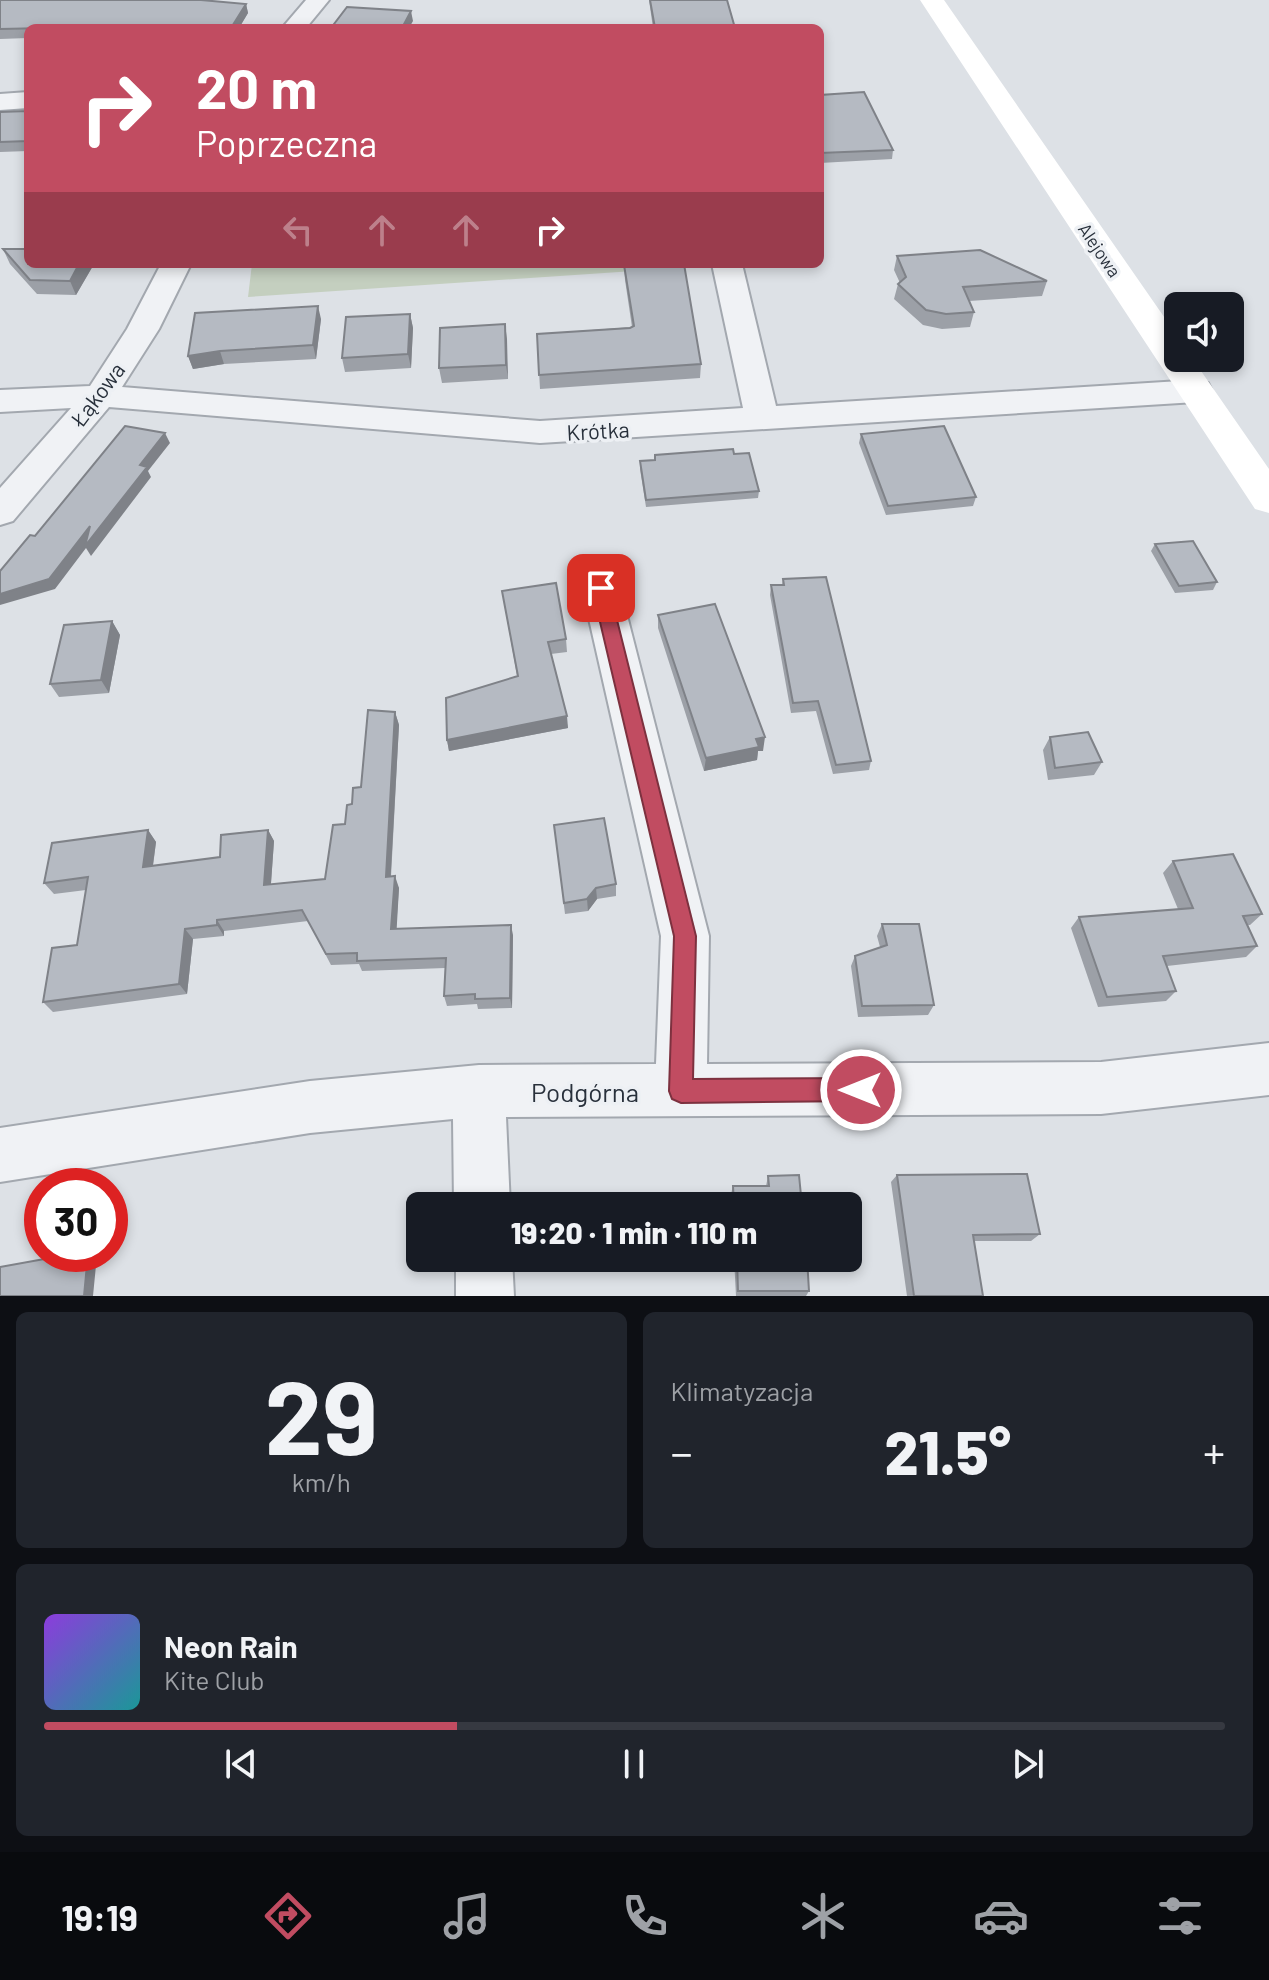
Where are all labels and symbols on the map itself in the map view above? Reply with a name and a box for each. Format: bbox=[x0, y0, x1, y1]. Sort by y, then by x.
street label: Alejowa bbox=[1074, 219, 1126, 281]
street label: Łąkowa bbox=[64, 357, 129, 432]
street label: Krótka bbox=[566, 415, 630, 445]
pin bbox=[567, 554, 635, 622]
position arrow bbox=[819, 1048, 903, 1132]
street label: Podgórna bbox=[531, 1076, 639, 1107]
speed limit sign: 30 bbox=[24, 1168, 128, 1272]

